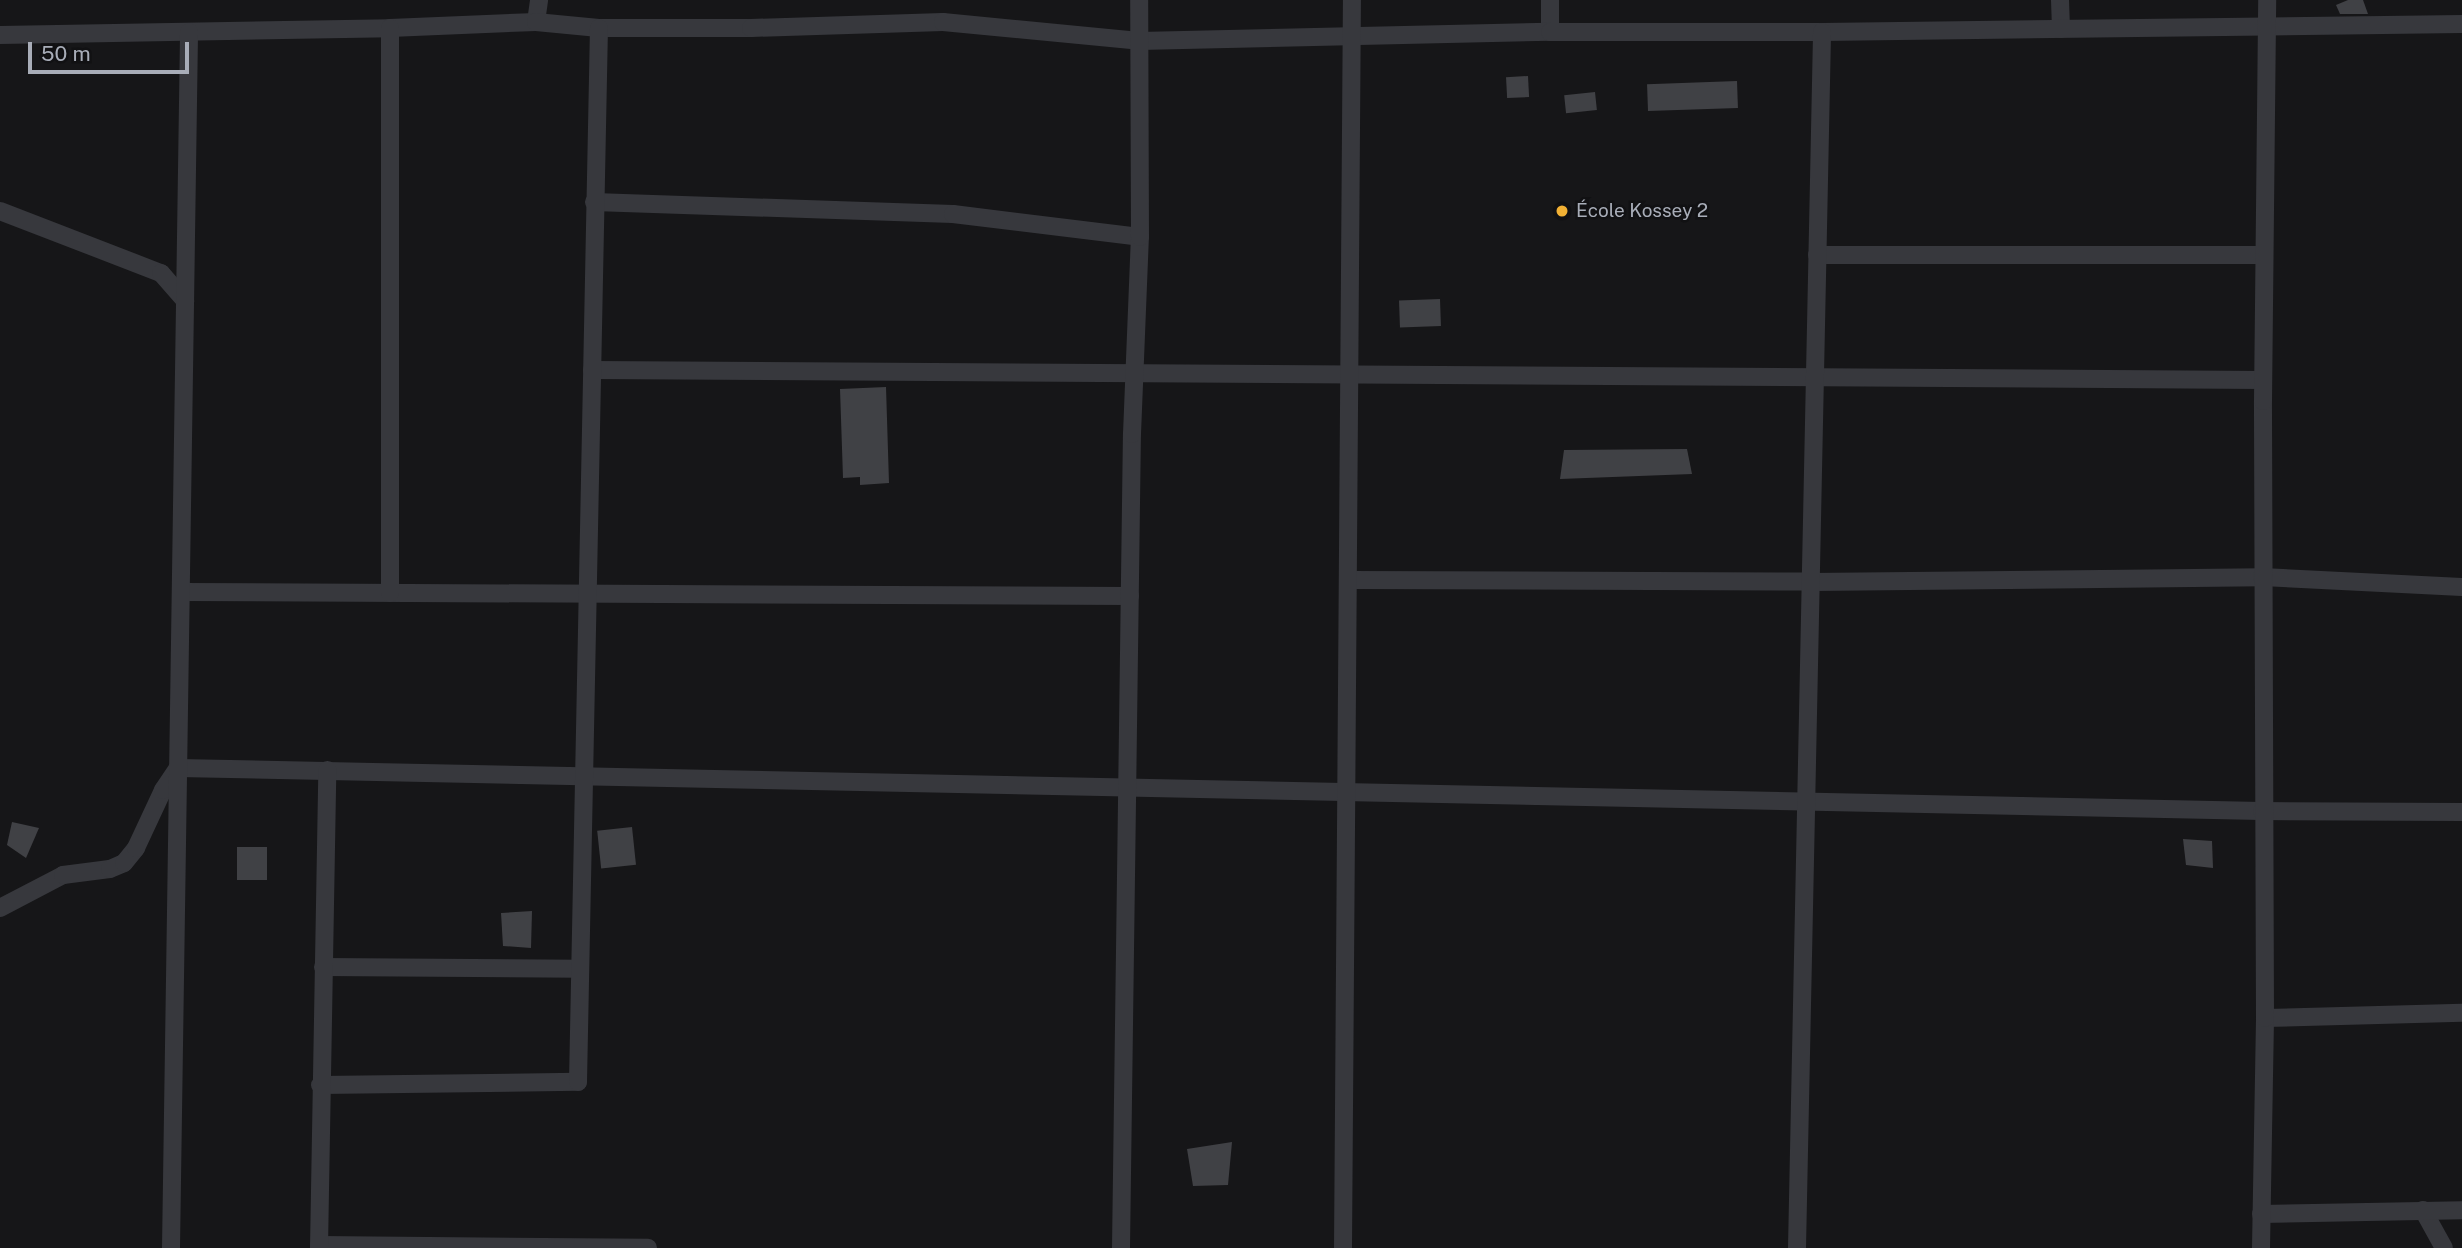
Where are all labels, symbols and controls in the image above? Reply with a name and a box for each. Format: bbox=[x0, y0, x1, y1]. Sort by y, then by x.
scale bar bbox=[32, 28, 192, 72]
text: 50 m bbox=[41, 41, 91, 66]
place label: École Kossey 2 bbox=[1576, 200, 1708, 222]
marker: École Kossey 2 bbox=[1554, 203, 1570, 219]

